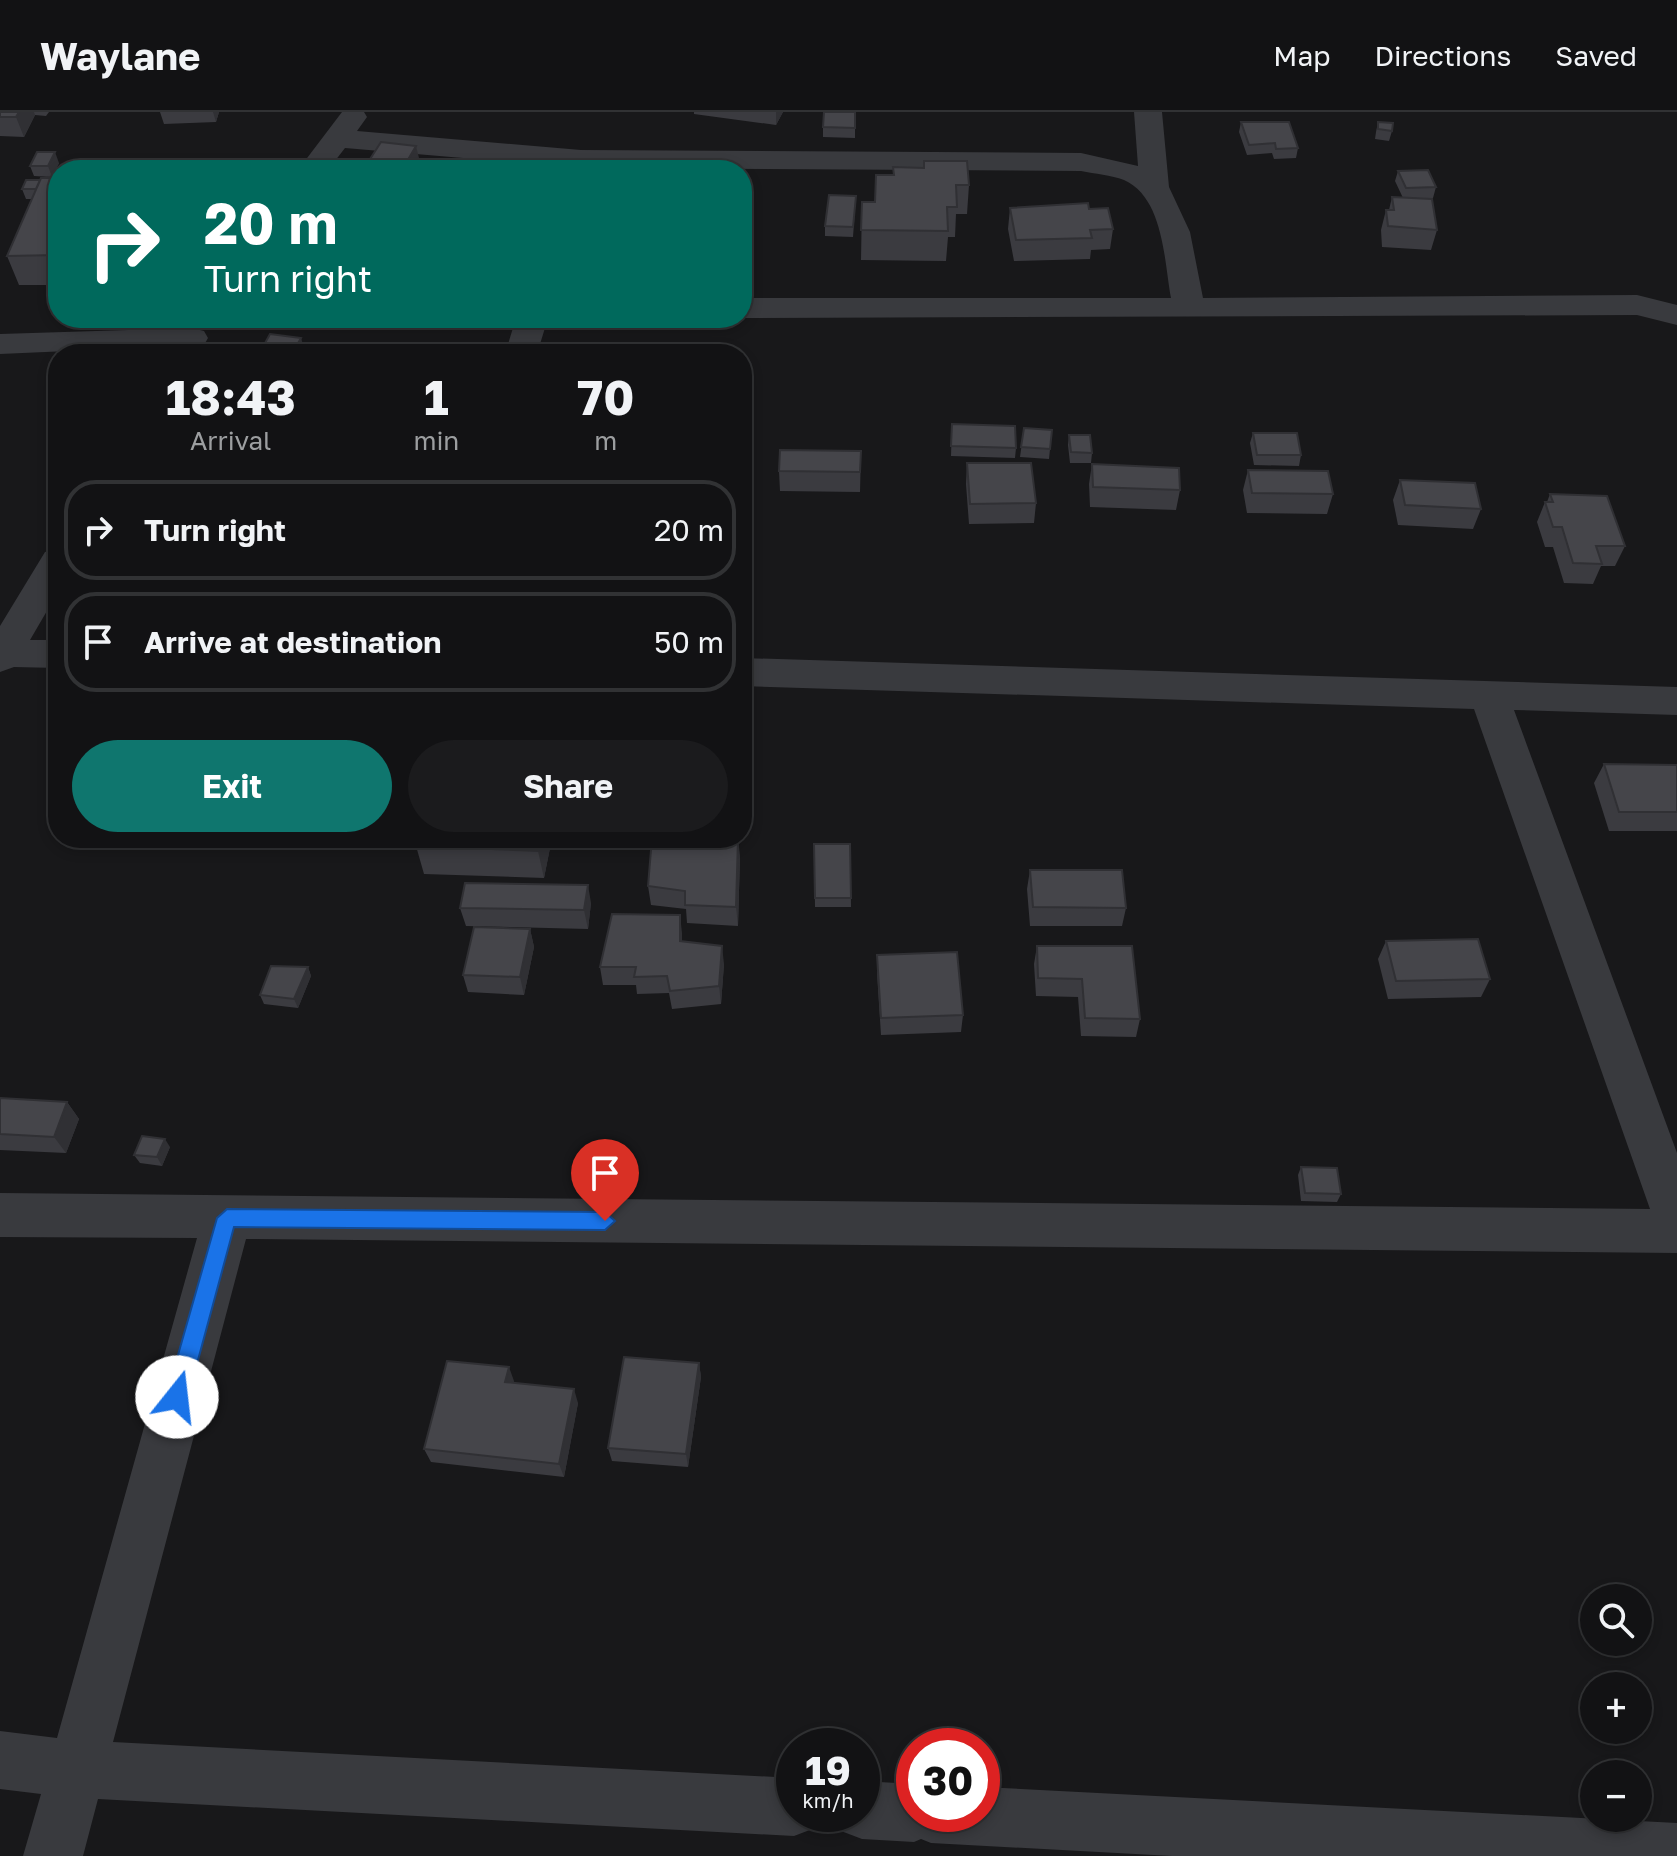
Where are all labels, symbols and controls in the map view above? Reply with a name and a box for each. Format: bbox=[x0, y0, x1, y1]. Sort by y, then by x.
text: Waylane bbox=[40, 33, 201, 78]
text: Map bbox=[1273, 39, 1330, 72]
text: Directions bbox=[1374, 39, 1511, 72]
text: Saved bbox=[1555, 39, 1637, 72]
text: 20 m bbox=[204, 189, 338, 256]
icon: right bbox=[72, 192, 176, 296]
text: Turn right bbox=[204, 257, 372, 300]
text: 18:43 bbox=[166, 368, 296, 426]
text: 1 bbox=[424, 368, 449, 426]
text: 70 bbox=[577, 368, 634, 426]
text: Arrival bbox=[190, 425, 271, 456]
text: min bbox=[413, 425, 459, 456]
text: m bbox=[594, 425, 617, 456]
icon: right bbox=[76, 508, 120, 552]
text: Turn right bbox=[144, 512, 286, 548]
text: 20 m bbox=[654, 512, 724, 548]
icon: arrive bbox=[76, 620, 120, 664]
text: Arrive at destination bbox=[144, 624, 441, 660]
text: 50 m bbox=[654, 624, 724, 660]
button: Exit bbox=[72, 740, 392, 832]
button: Share bbox=[408, 740, 728, 832]
pin bbox=[571, 1139, 639, 1221]
icon: arrive bbox=[583, 1151, 627, 1195]
position arrow bbox=[135, 1355, 219, 1439]
map controls bbox=[1580, 1584, 1652, 1832]
button: search bbox=[1580, 1584, 1652, 1656]
button: + bbox=[1580, 1672, 1652, 1744]
speed limit sign: 30 bbox=[896, 1728, 1000, 1832]
text: 19 bbox=[805, 1746, 851, 1794]
button: − bbox=[1580, 1760, 1652, 1832]
text: km/h bbox=[803, 1788, 853, 1812]

